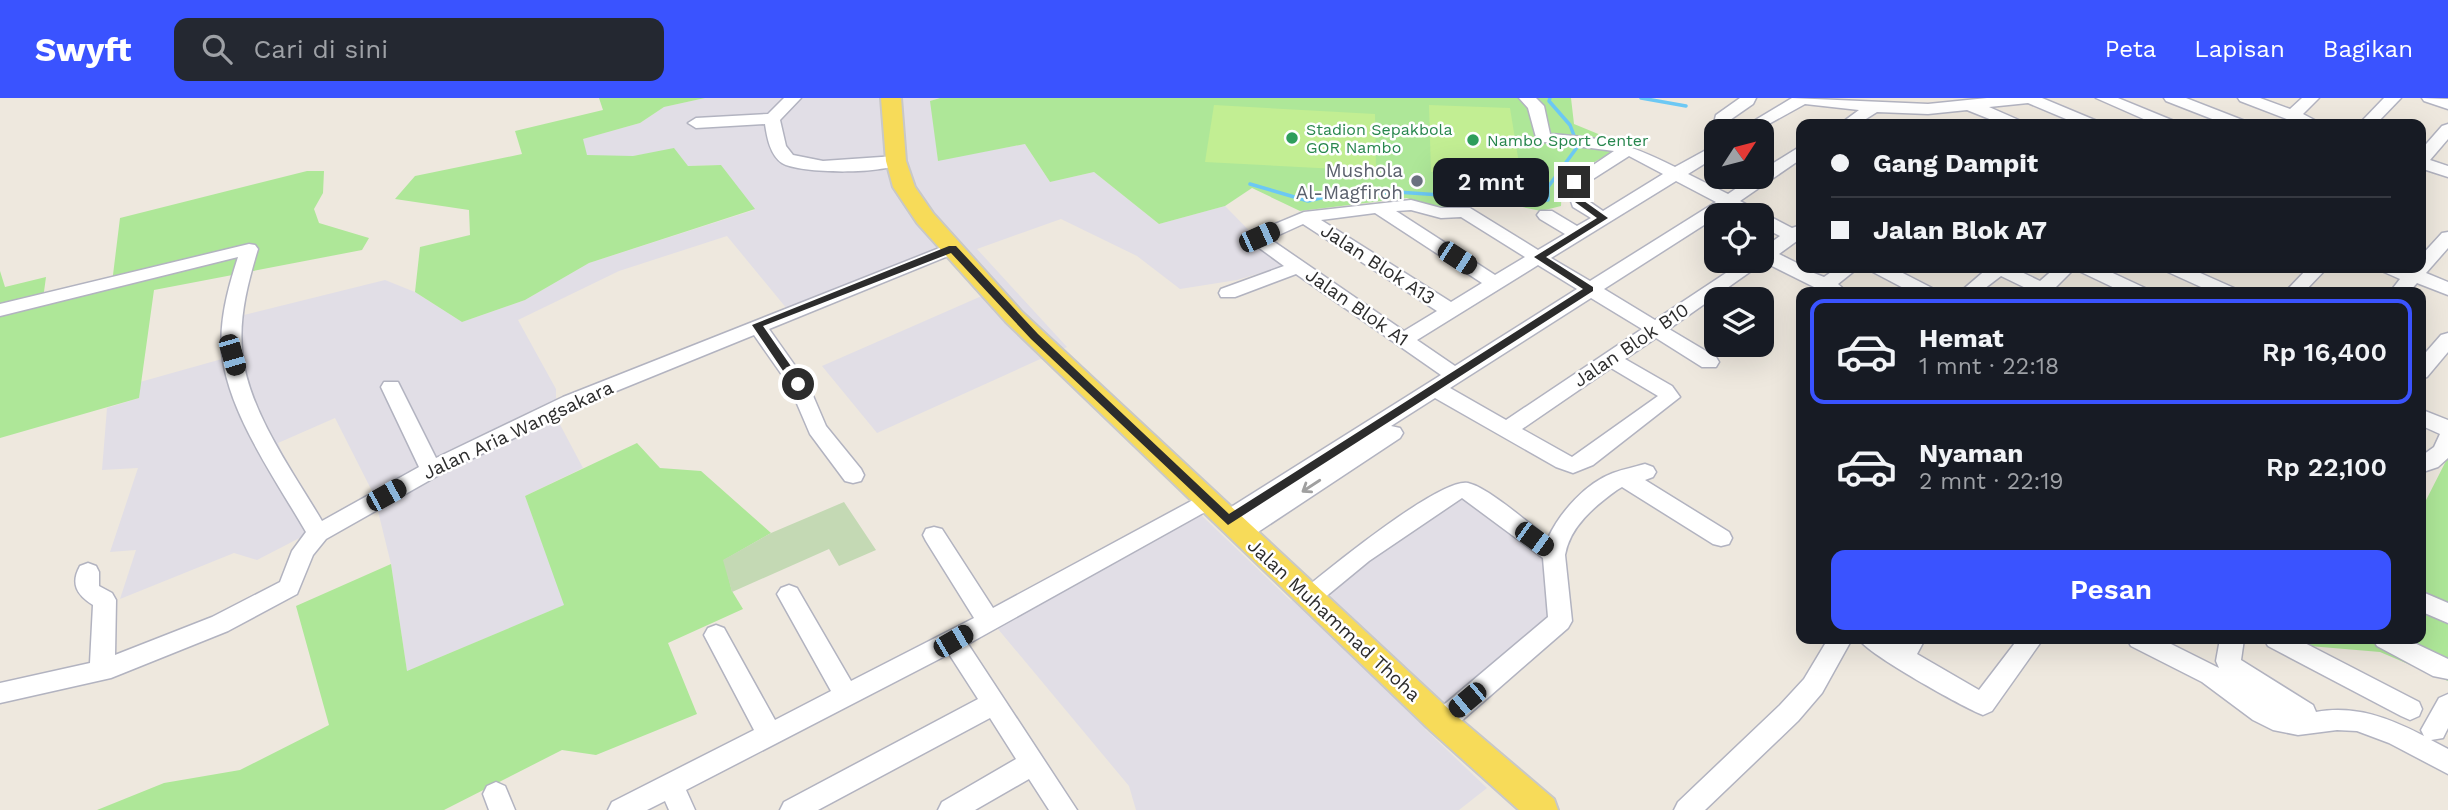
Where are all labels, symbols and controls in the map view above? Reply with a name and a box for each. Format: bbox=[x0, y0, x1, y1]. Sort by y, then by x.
search box bbox=[174, 18, 664, 81]
text: Swyft bbox=[35, 30, 132, 69]
icon: search bbox=[198, 30, 236, 68]
text: Cari di sini bbox=[254, 34, 388, 64]
text: Peta bbox=[2105, 35, 2156, 63]
text: Lapisan bbox=[2194, 35, 2285, 63]
text: Bagikan bbox=[2323, 35, 2413, 63]
north arrow bbox=[1704, 119, 1774, 189]
map controls bbox=[1704, 119, 1774, 357]
place label: Stadion Sepakbola GOR Nambo bbox=[1306, 120, 1453, 157]
marker: Stadion Sepakbola GOR Nambo bbox=[1284, 130, 1300, 146]
place label: Nambo Sport Center bbox=[1487, 131, 1649, 150]
marker: Nambo Sport Center bbox=[1465, 132, 1481, 148]
text: Gang Dampit bbox=[1873, 148, 2038, 178]
callout: 2 mnt bbox=[1434, 158, 1550, 206]
place label: Mushola Al-Magfiroh bbox=[1296, 159, 1403, 204]
route end bbox=[1558, 166, 1590, 198]
text: 2 mnt bbox=[1458, 169, 1524, 196]
marker: Mushola Al-Magfiroh bbox=[1409, 173, 1425, 189]
button: locate bbox=[1704, 203, 1774, 273]
text: Jalan Blok A7 bbox=[1873, 215, 2047, 245]
street label: Jalan Blok A13 bbox=[1316, 218, 1440, 310]
car bbox=[1236, 219, 1283, 255]
car bbox=[1434, 238, 1481, 278]
street label: Jalan Blok A1 bbox=[1301, 263, 1413, 351]
button: layers bbox=[1704, 287, 1774, 357]
street label: Jalan Blok B10 bbox=[1569, 298, 1693, 392]
icon: car bbox=[1835, 320, 1898, 383]
text: Hemat bbox=[1919, 323, 2004, 353]
car bbox=[217, 332, 248, 378]
text: Rp 16,400 bbox=[2262, 337, 2387, 367]
text: 1 mnt · 22:18 bbox=[1919, 353, 2059, 380]
route start bbox=[782, 368, 814, 400]
street label: Jalan Aria Wangsakara bbox=[419, 376, 617, 484]
icon: car bbox=[1835, 435, 1898, 498]
text: Nyaman bbox=[1919, 438, 2023, 468]
text: Rp 22,100 bbox=[2266, 452, 2387, 482]
text: 2 mnt · 22:19 bbox=[1919, 468, 2064, 495]
car bbox=[363, 476, 410, 514]
one-way arrow bbox=[1302, 480, 1322, 494]
car bbox=[1511, 518, 1558, 560]
street label: Jalan Muhammad Thoha bbox=[1243, 534, 1425, 706]
button: Pesan bbox=[1831, 550, 2391, 630]
car bbox=[930, 621, 977, 661]
car bbox=[1445, 678, 1490, 722]

